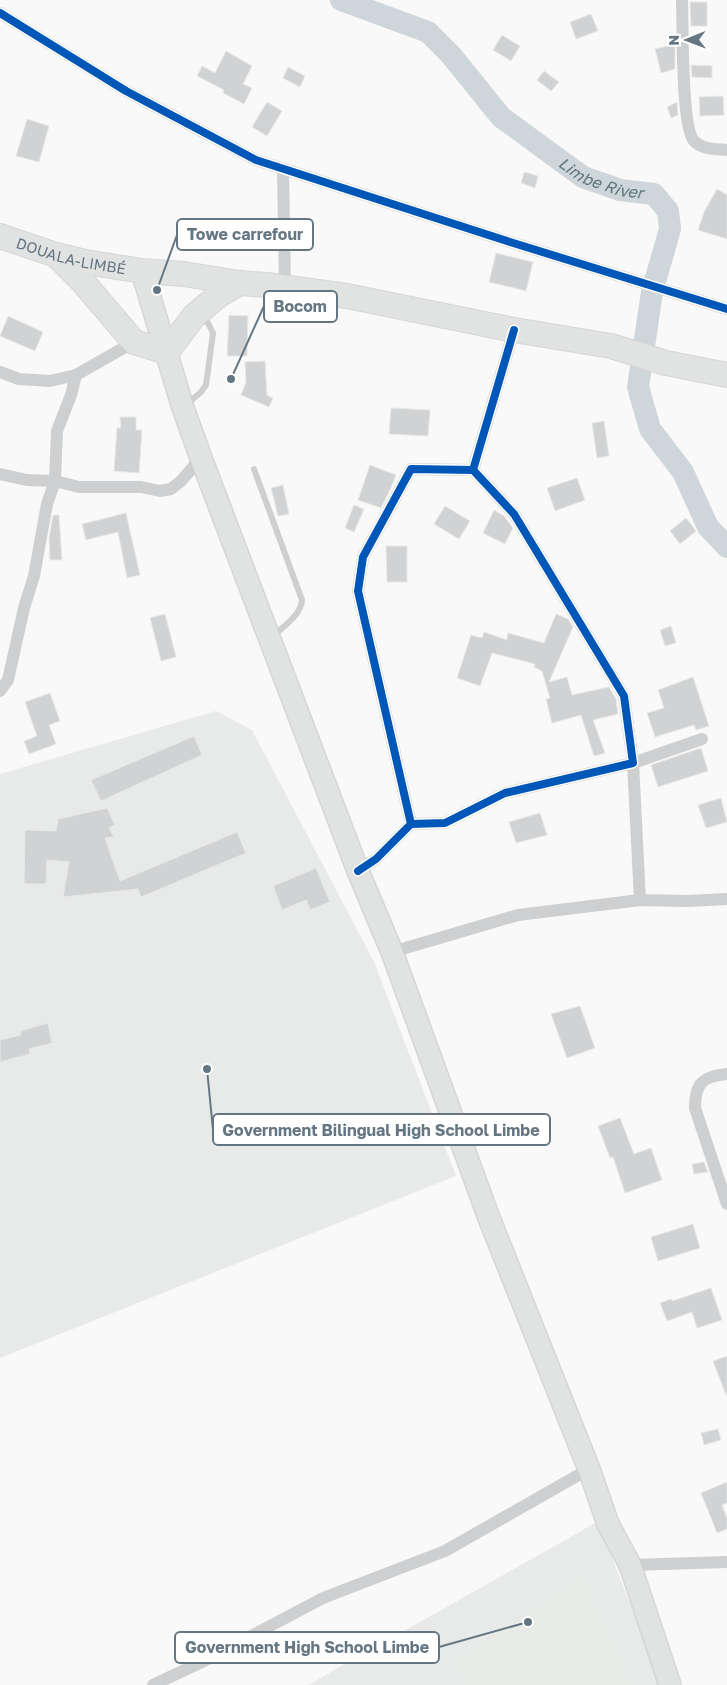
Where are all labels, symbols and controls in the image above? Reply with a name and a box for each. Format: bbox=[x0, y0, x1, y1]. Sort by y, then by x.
north arrow bbox=[662, 15, 712, 65]
text: N bbox=[665, 35, 682, 46]
water label: Limbe River bbox=[555, 153, 647, 203]
callout: Towe carrefour bbox=[177, 219, 313, 250]
text: Towe carrefour bbox=[187, 224, 303, 244]
street label: DOUALA-LIMBÉ bbox=[14, 233, 127, 277]
callout: Bocom bbox=[264, 291, 337, 322]
text: Bocom bbox=[273, 296, 327, 316]
callout: Government Bilingual High School Limbe bbox=[213, 1114, 550, 1145]
text: Government Bilingual High School Limbe bbox=[222, 1120, 540, 1140]
callout: Government High School Limbe bbox=[175, 1632, 439, 1663]
text: Government High School Limbe bbox=[185, 1637, 429, 1657]

